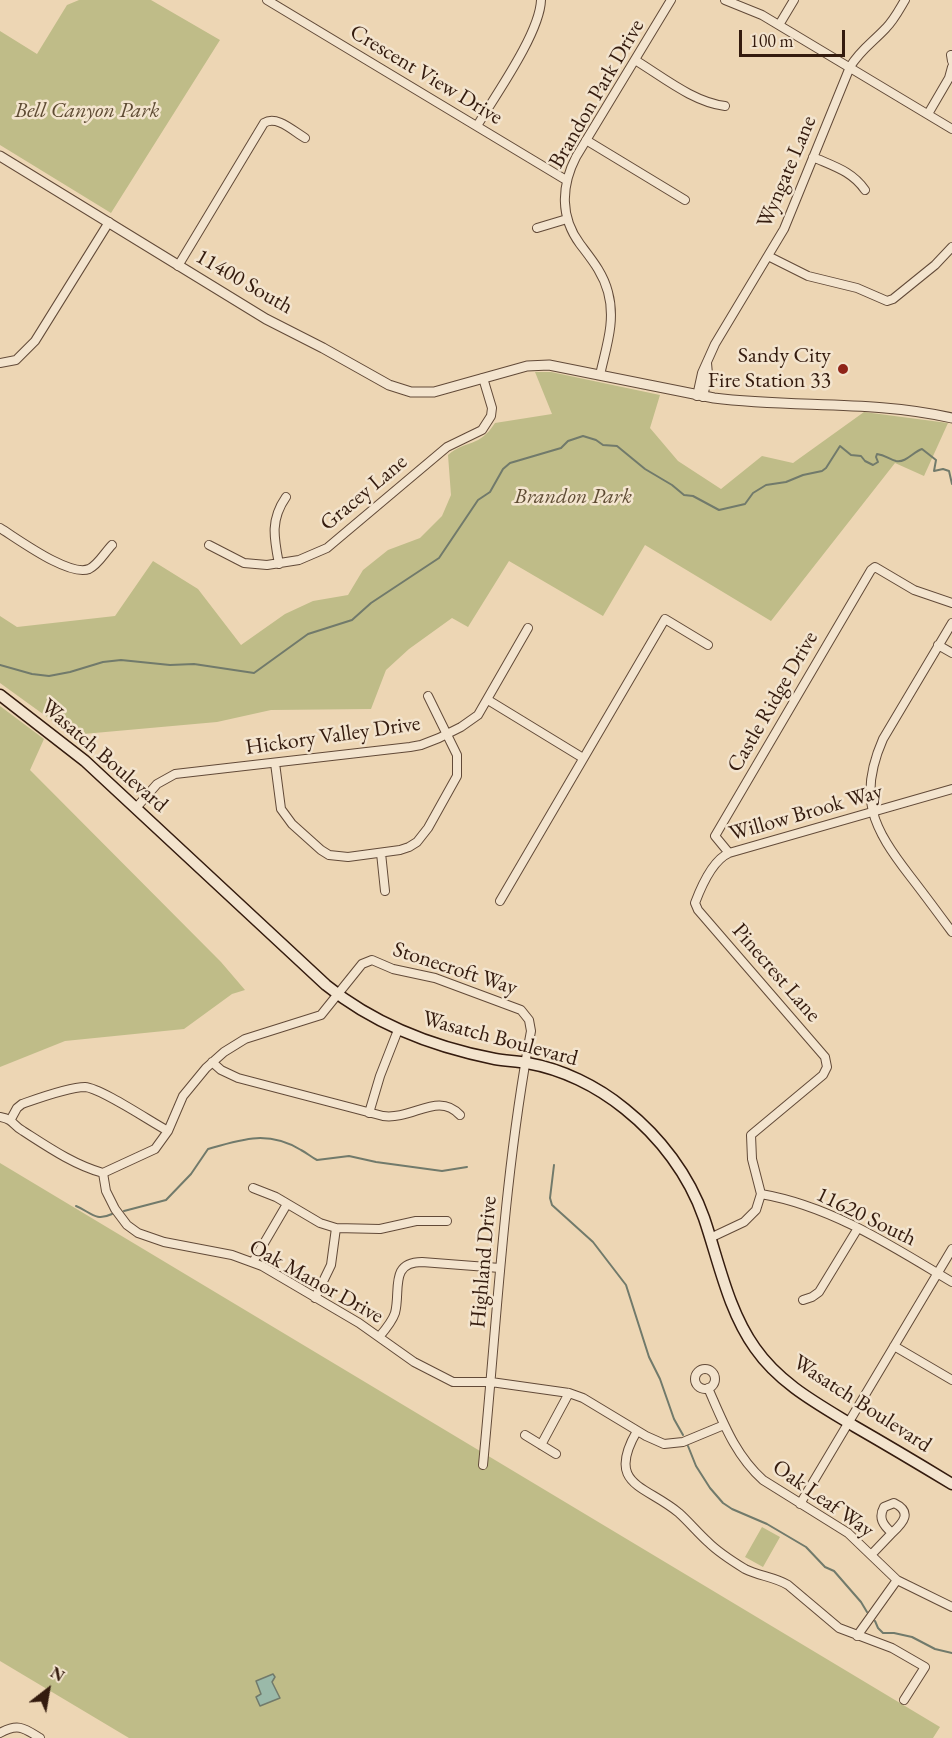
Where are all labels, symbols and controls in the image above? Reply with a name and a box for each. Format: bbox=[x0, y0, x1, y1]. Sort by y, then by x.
street label: Brandon Park Drive bbox=[544, 15, 650, 173]
scale bar bbox=[742, 18, 848, 56]
street label: Crescent View Drive bbox=[345, 19, 507, 131]
text: 100 m bbox=[750, 29, 794, 52]
park label: Bell Canyon Park bbox=[14, 98, 160, 124]
street label: Wyngate Lane bbox=[752, 112, 822, 232]
street label: 11400 South bbox=[191, 244, 297, 320]
place label: Sandy City Fire Station 33 bbox=[708, 343, 831, 394]
marker: Sandy City Fire Station 33 bbox=[836, 362, 850, 376]
street label: Gracey Lane bbox=[315, 449, 413, 537]
park label: Brandon Park bbox=[514, 484, 632, 510]
street label: Castle Ridge Drive bbox=[722, 627, 824, 777]
street label: Wasatch Boulevard bbox=[35, 694, 173, 818]
street label: Hickory Valley Drive bbox=[244, 711, 422, 761]
street label: Willow Brook Way bbox=[726, 778, 886, 848]
street label: Pinecrest Lane bbox=[726, 918, 826, 1028]
street label: Stonecroft Way bbox=[389, 936, 521, 1002]
street label: Wasatch Boulevard bbox=[419, 1006, 581, 1072]
street label: 11620 South bbox=[812, 1181, 920, 1253]
street label: Highland Drive bbox=[465, 1195, 503, 1329]
street label: Oak Manor Drive bbox=[244, 1234, 388, 1330]
street label: Wasatch Boulevard bbox=[788, 1349, 936, 1459]
street label: Oak Leaf Way bbox=[767, 1454, 879, 1544]
north arrow bbox=[18, 1660, 78, 1720]
text: N bbox=[47, 1662, 68, 1686]

